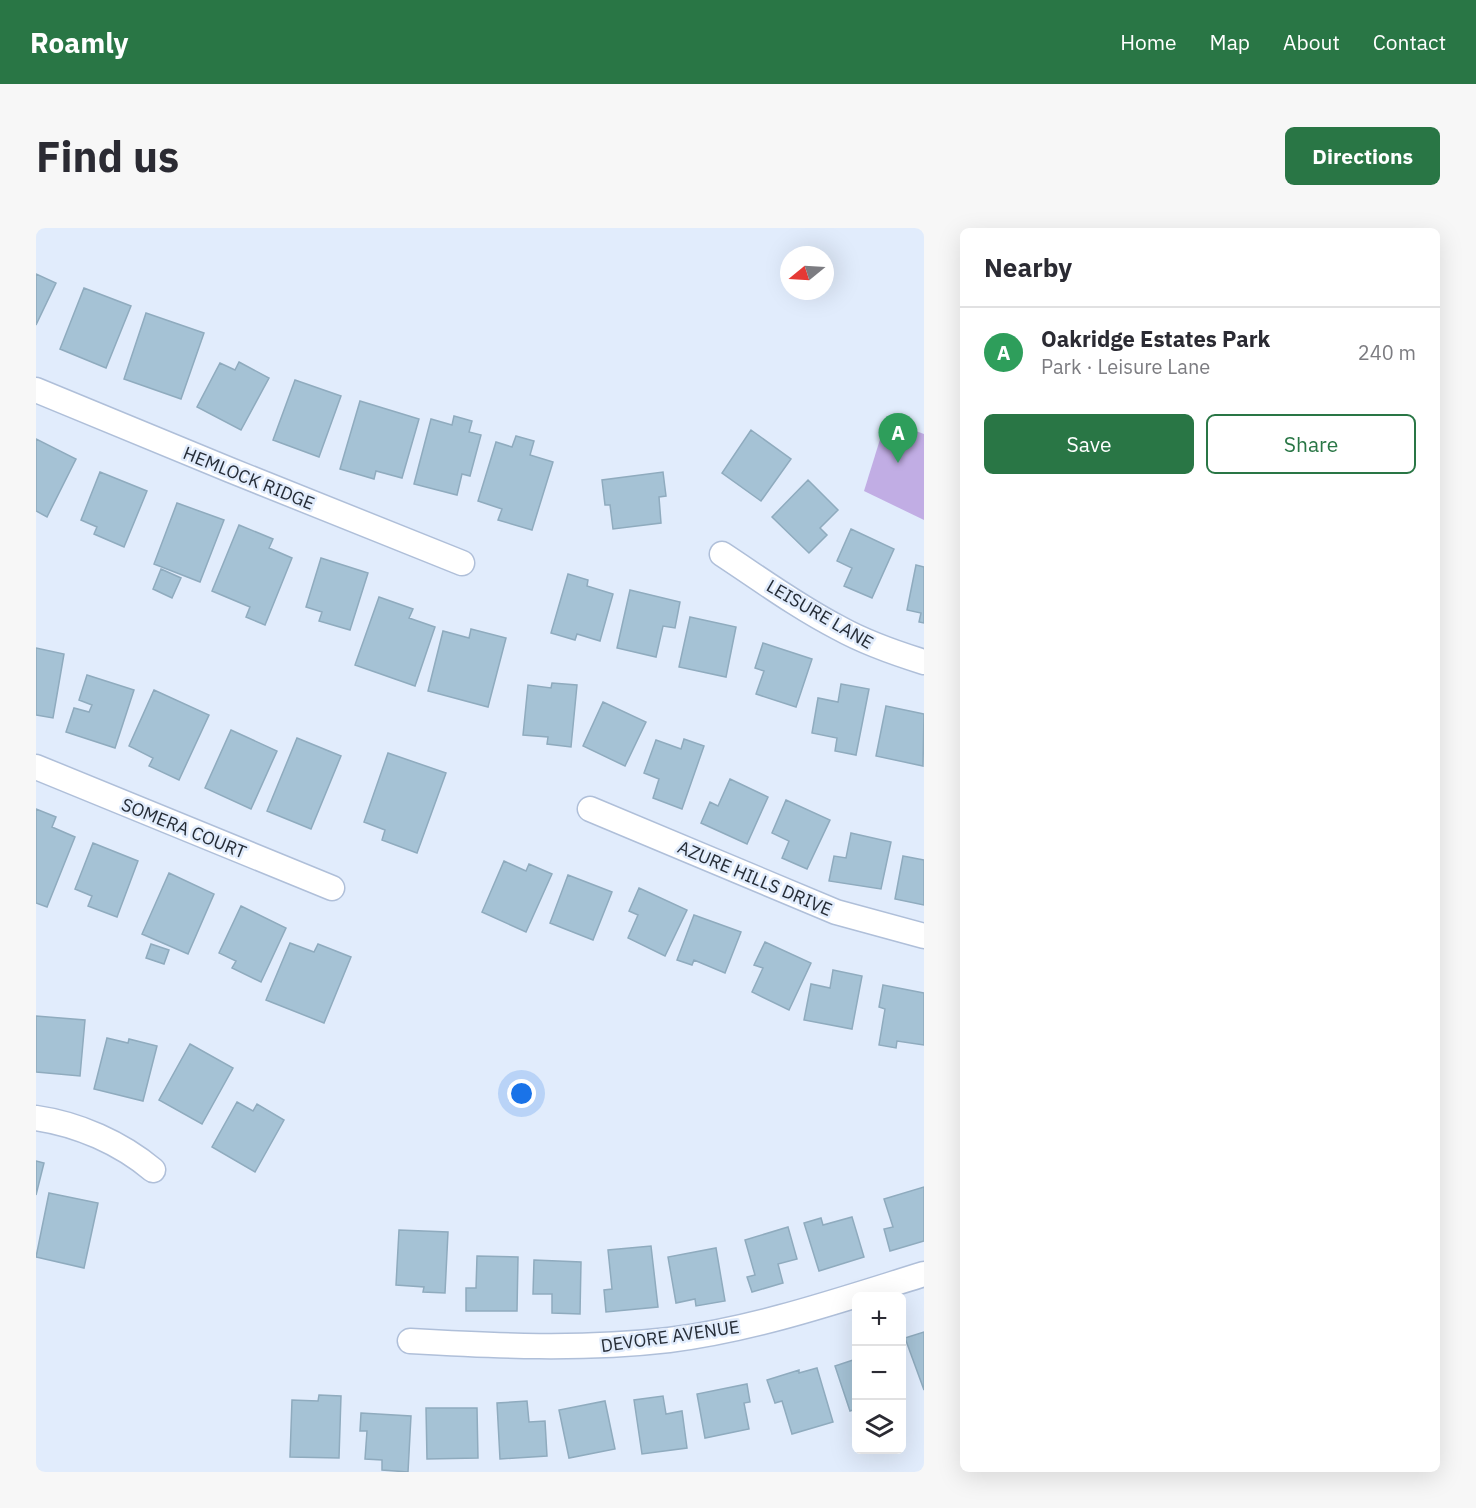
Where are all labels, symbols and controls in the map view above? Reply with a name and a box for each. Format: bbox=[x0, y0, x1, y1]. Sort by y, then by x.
text: Roamly bbox=[30, 24, 128, 61]
text: Home bbox=[1120, 28, 1177, 56]
text: Map bbox=[1210, 28, 1250, 56]
text: About bbox=[1283, 28, 1340, 56]
text: Contact bbox=[1373, 28, 1446, 56]
button: Directions bbox=[1285, 127, 1440, 185]
text: Find us bbox=[36, 129, 179, 184]
north arrow bbox=[780, 246, 834, 300]
text: Nearby bbox=[984, 250, 1072, 284]
text: Oakridge Estates Park bbox=[1041, 324, 1270, 353]
text: A bbox=[997, 339, 1010, 366]
text: 240 m bbox=[1358, 339, 1416, 366]
text: Park · Leisure Lane bbox=[1041, 353, 1210, 380]
pin: A bbox=[878, 414, 918, 463]
button: Save bbox=[984, 414, 1194, 474]
button: Share bbox=[1206, 414, 1416, 474]
street label: HEMLOCK RIDGE bbox=[180, 441, 318, 515]
street label: LEISURE LANE bbox=[762, 574, 878, 654]
street label: SOMERA COURT bbox=[118, 792, 250, 864]
street label: AZURE HILLS DRIVE bbox=[674, 835, 836, 921]
your location bbox=[507, 1079, 536, 1108]
map controls bbox=[852, 1292, 906, 1454]
button: + bbox=[852, 1292, 906, 1346]
street label: DEVORE AVENUE bbox=[599, 1315, 741, 1357]
button: − bbox=[852, 1346, 906, 1400]
button: layers bbox=[852, 1400, 906, 1454]

